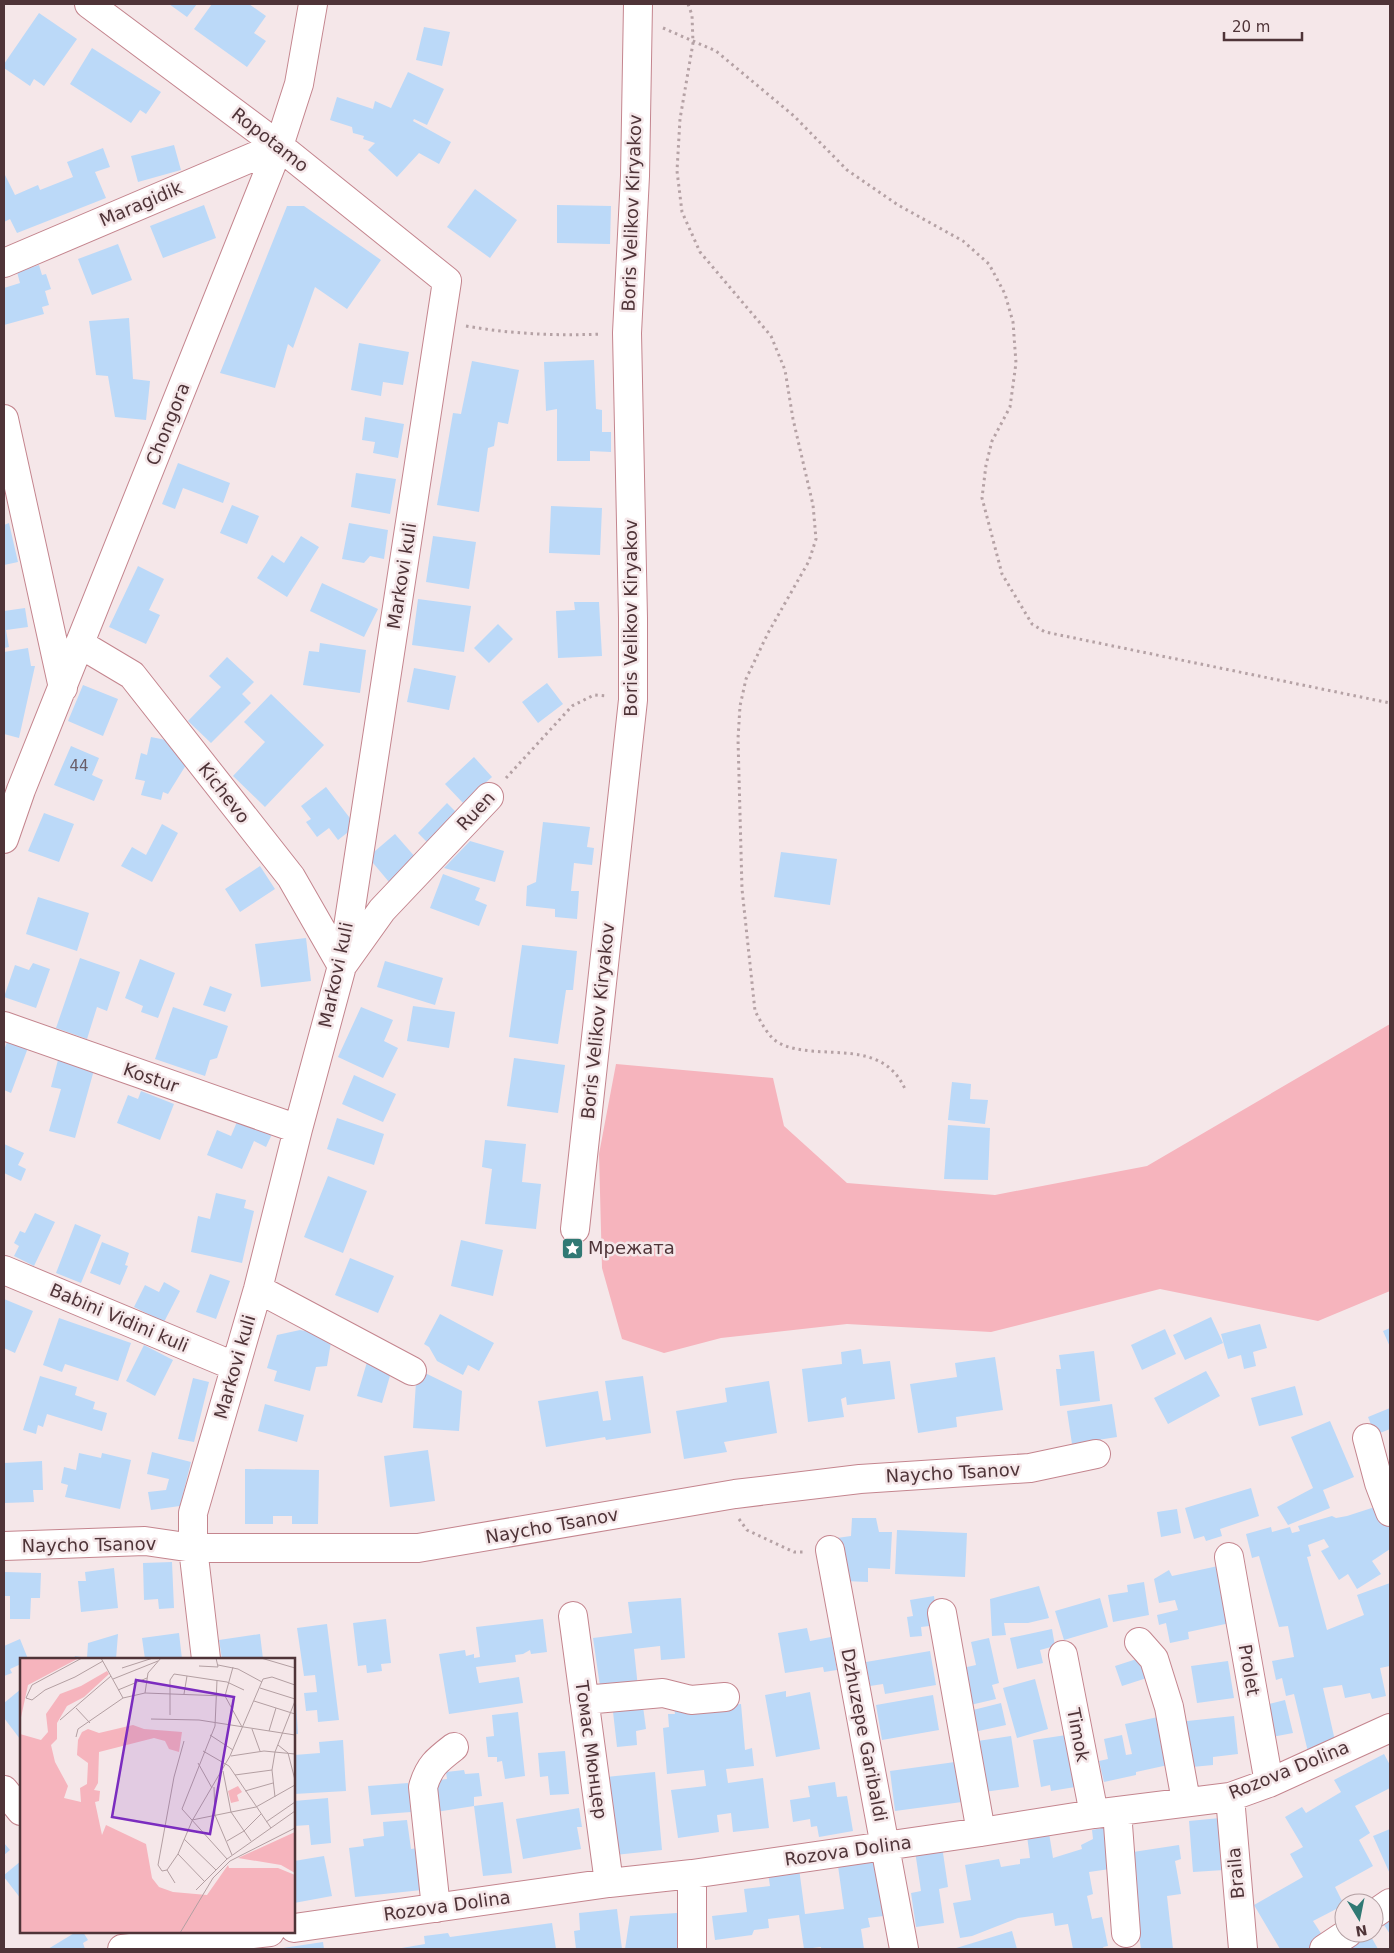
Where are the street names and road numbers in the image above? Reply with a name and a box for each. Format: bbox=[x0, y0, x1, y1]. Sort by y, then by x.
street label: Ropotamo bbox=[228, 103, 313, 176]
street label: Boris Velikov Kiryakov bbox=[618, 114, 645, 312]
street label: Maragidik bbox=[96, 176, 186, 230]
street label: Chongora bbox=[141, 379, 194, 468]
street label: Boris Velikov Kiryakov bbox=[620, 519, 641, 717]
street label: Markovi kuli bbox=[383, 521, 420, 631]
street label: Kichevo bbox=[194, 758, 254, 827]
street label: Ruen bbox=[452, 787, 499, 834]
street label: Markovi kuli bbox=[314, 920, 357, 1030]
street label: Boris Velikov Kiryakov bbox=[577, 921, 618, 1120]
street label: Kostur bbox=[121, 1058, 182, 1097]
street label: Babini Vidini kuli bbox=[47, 1279, 192, 1356]
street label: Markovi kuli bbox=[210, 1312, 259, 1421]
street label: Naycho Tsanov bbox=[885, 1458, 1021, 1487]
street label: Naycho Tsanov bbox=[484, 1503, 620, 1548]
street label: Naycho Tsanov bbox=[21, 1533, 157, 1556]
street label: Prolet bbox=[1235, 1643, 1264, 1697]
street label: Dzhuzepe Garibaldi bbox=[837, 1646, 892, 1823]
street label: Томас Мюнцер bbox=[571, 1678, 612, 1820]
street label: Timok bbox=[1063, 1705, 1094, 1764]
street label: Rozova Dolina bbox=[1226, 1736, 1352, 1803]
street label: Rozova Dolina bbox=[783, 1831, 913, 1870]
street label: Braila bbox=[1223, 1846, 1248, 1900]
street label: Rozova Dolina bbox=[382, 1886, 512, 1925]

